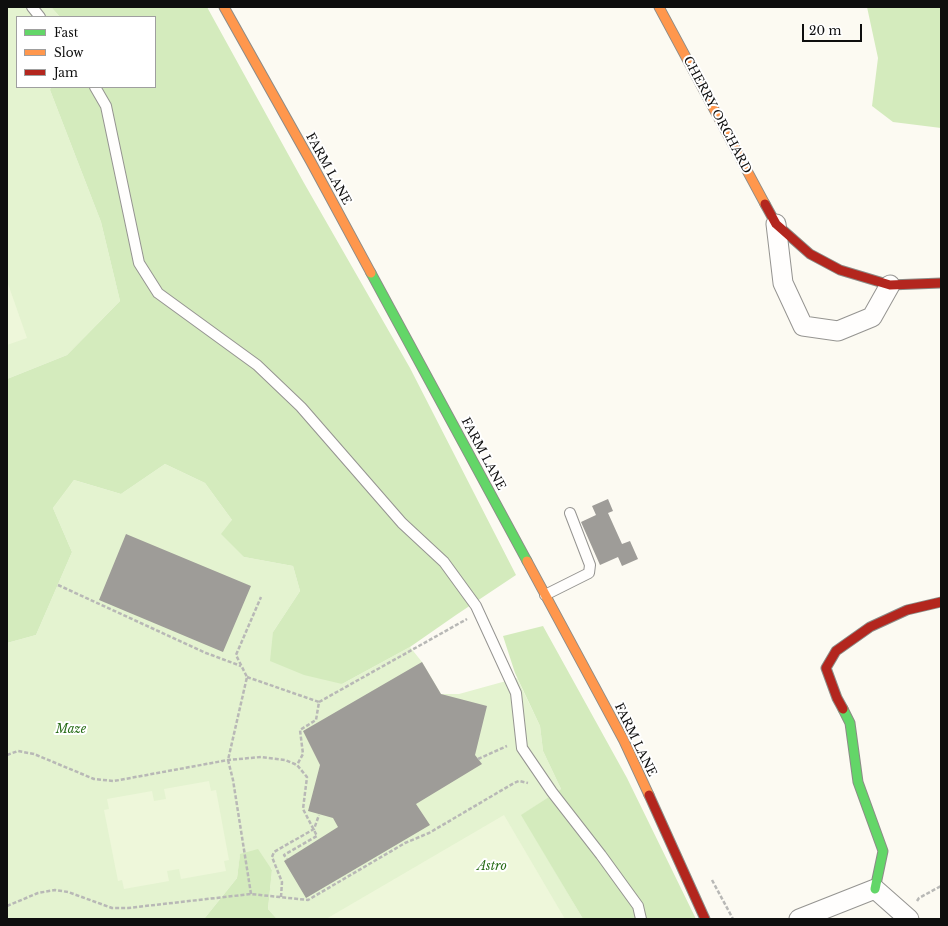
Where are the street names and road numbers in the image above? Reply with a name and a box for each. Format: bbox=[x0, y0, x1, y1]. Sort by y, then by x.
street label: CHERRY ORCHARD bbox=[680, 54, 754, 176]
street label: FARM LANE bbox=[302, 131, 354, 207]
street label: FARM LANE bbox=[458, 415, 508, 493]
street label: FARM LANE bbox=[611, 701, 659, 779]

